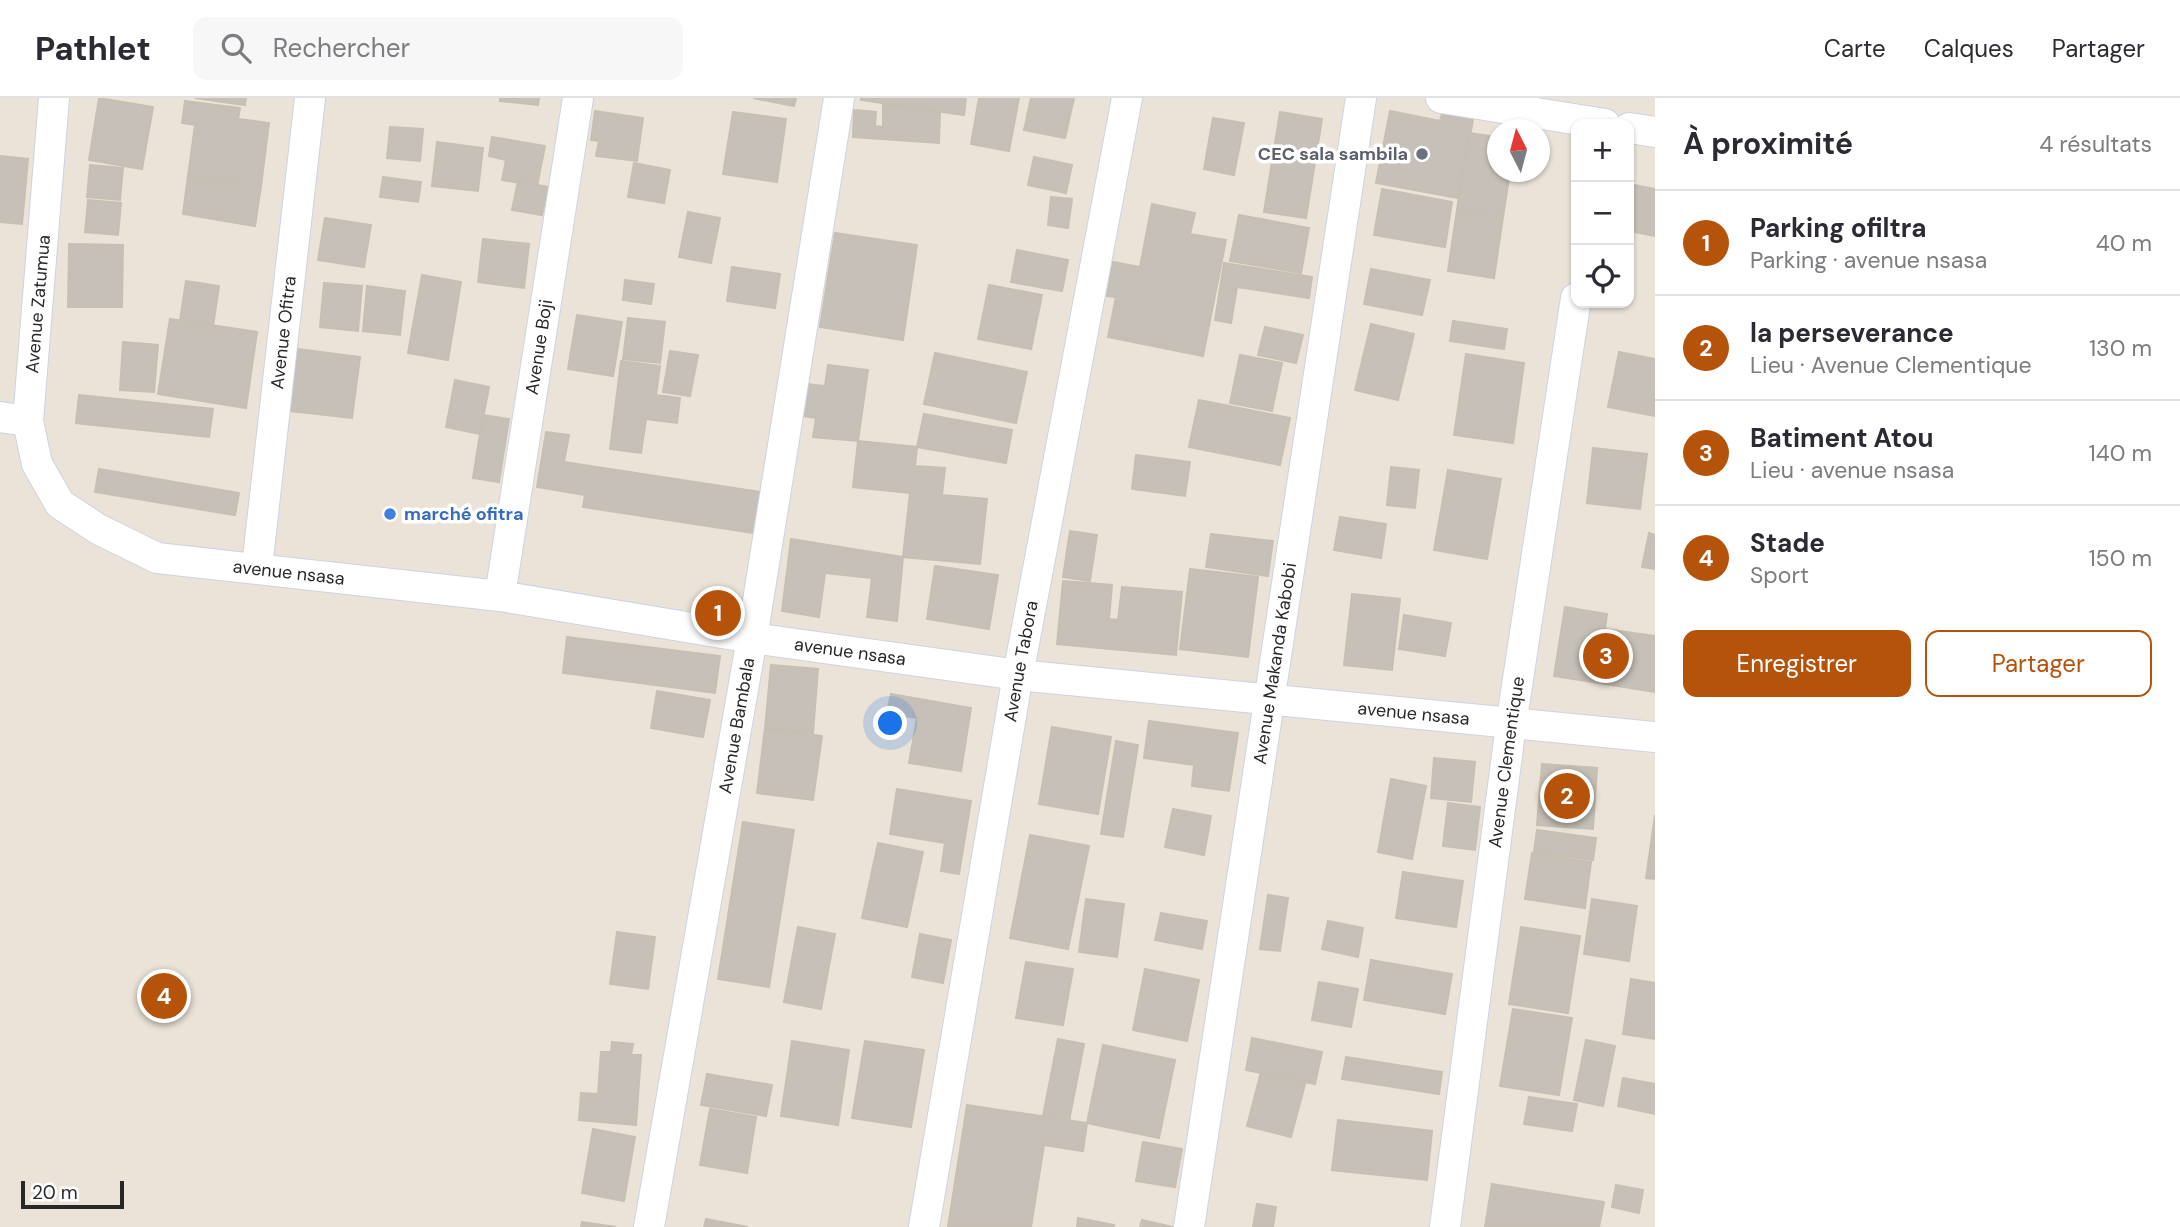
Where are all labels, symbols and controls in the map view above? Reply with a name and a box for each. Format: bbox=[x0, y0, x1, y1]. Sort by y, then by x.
search box bbox=[193, 17, 683, 80]
text: Pathlet bbox=[35, 27, 151, 70]
icon: search bbox=[217, 29, 255, 67]
text: Rechercher bbox=[273, 31, 410, 65]
text: Carte bbox=[1824, 33, 1886, 64]
text: Calques bbox=[1924, 33, 2014, 64]
text: Partager bbox=[2052, 33, 2145, 64]
north arrow bbox=[1487, 119, 1550, 182]
map controls bbox=[1571, 119, 1634, 308]
button: + bbox=[1571, 119, 1634, 182]
text: À proximité bbox=[1683, 124, 1853, 163]
text: 4 résultats bbox=[2039, 129, 2152, 159]
place label: CEC sala sambila bbox=[1258, 142, 1408, 166]
marker: CEC sala sambila bbox=[1414, 146, 1430, 162]
button: − bbox=[1571, 182, 1634, 245]
text: Parking ofiltra bbox=[1750, 211, 1927, 245]
text: 1 bbox=[1702, 228, 1710, 258]
text: 40 m bbox=[2096, 228, 2152, 258]
street label: Avenue Zatumua bbox=[20, 234, 56, 374]
button: locate bbox=[1571, 245, 1634, 308]
text: Parking · avenue nsasa bbox=[1750, 245, 1987, 275]
street label: Avenue Ofitra bbox=[265, 275, 302, 390]
street label: Avenue Boji bbox=[520, 298, 558, 396]
text: la perseverance bbox=[1750, 316, 1954, 350]
text: 2 bbox=[1699, 333, 1713, 363]
text: 130 m bbox=[2089, 333, 2152, 363]
text: Lieu · Avenue Clementique bbox=[1750, 350, 2032, 380]
text: Batiment Atou bbox=[1750, 421, 1934, 455]
text: 3 bbox=[1699, 438, 1713, 468]
text: 140 m bbox=[2089, 438, 2152, 468]
text: Lieu · avenue nsasa bbox=[1750, 455, 1954, 485]
place label: marché ofitra bbox=[404, 502, 524, 526]
marker: marché ofitra bbox=[382, 506, 398, 522]
text: Stade bbox=[1750, 526, 1825, 560]
text: 4 bbox=[1699, 543, 1713, 573]
text: 150 m bbox=[2088, 543, 2152, 573]
street label: avenue nsasa bbox=[232, 554, 346, 591]
text: Sport bbox=[1750, 560, 1809, 590]
street label: Avenue Makanda Kabobi bbox=[1248, 561, 1302, 766]
pin: 1 bbox=[695, 587, 741, 639]
street label: Avenue Tabora bbox=[998, 599, 1044, 724]
pin: 3 bbox=[1583, 630, 1629, 682]
button: Enregistrer bbox=[1683, 630, 1911, 697]
button: Partager bbox=[1925, 630, 2152, 697]
street label: avenue nsasa bbox=[793, 632, 907, 671]
street label: Avenue Bambala bbox=[713, 656, 760, 795]
street label: Avenue Clementique bbox=[1483, 675, 1530, 849]
street label: avenue nsasa bbox=[1357, 696, 1471, 731]
your location bbox=[873, 706, 907, 740]
pin: 2 bbox=[1544, 770, 1590, 822]
pin: 4 bbox=[141, 970, 187, 1022]
scale bar bbox=[21, 1178, 124, 1210]
text: 20 m bbox=[32, 1180, 78, 1205]

